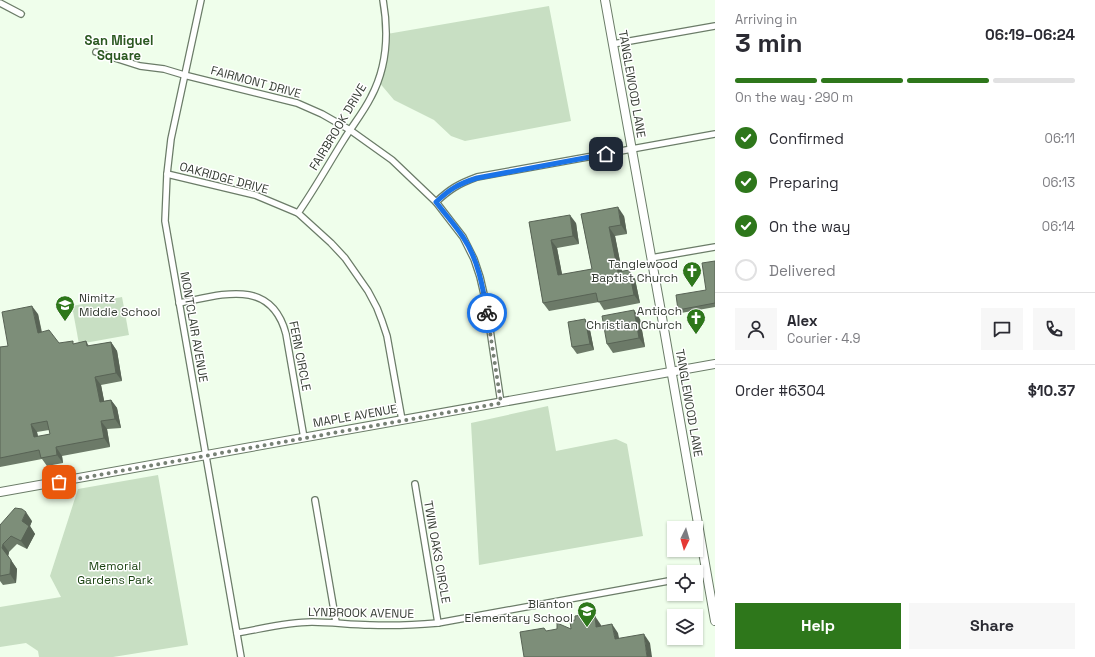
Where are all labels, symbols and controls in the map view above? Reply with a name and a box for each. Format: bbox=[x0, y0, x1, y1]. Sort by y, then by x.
text: Arriving in bbox=[735, 11, 797, 28]
text: 06:19–06:24 bbox=[985, 25, 1075, 44]
text: 3 min bbox=[735, 26, 803, 60]
street label: TANGLEWOOD LANE bbox=[615, 29, 649, 139]
district label: San Miguel Square bbox=[85, 32, 153, 64]
street label: FAIRMONT DRIVE bbox=[209, 62, 303, 102]
street label: FAIRBROOK DRIVE bbox=[306, 80, 370, 173]
text: On the way · 290 m bbox=[735, 89, 853, 106]
icon: check bbox=[735, 127, 757, 149]
text: Confirmed bbox=[769, 129, 844, 148]
text: 06:11 bbox=[1045, 130, 1075, 147]
pin bbox=[589, 137, 623, 171]
icon: home bbox=[595, 143, 617, 165]
street label: OAKRIDGE DRIVE bbox=[178, 158, 271, 198]
icon: check bbox=[735, 171, 757, 193]
text: Preparing bbox=[769, 173, 839, 192]
text: 06:13 bbox=[1042, 174, 1075, 191]
icon: check bbox=[735, 215, 757, 237]
text: On the way bbox=[769, 217, 850, 236]
text: 06:14 bbox=[1042, 218, 1075, 235]
place label: Tanglewood Baptist Church bbox=[591, 256, 678, 286]
church icon: Tanglewood Baptist Church bbox=[681, 260, 703, 288]
text: Delivered bbox=[769, 261, 836, 280]
street label: MONTCLAIR AVENUE bbox=[176, 270, 212, 384]
place label: Nimitz Middle School bbox=[79, 290, 161, 320]
courier bbox=[467, 293, 507, 333]
school or university icon: Nimitz Middle School bbox=[54, 294, 76, 322]
icon: bike bbox=[476, 302, 498, 324]
place label: Antioch Christian Church bbox=[586, 303, 682, 333]
church icon: Antioch Christian Church bbox=[685, 307, 707, 335]
button: person bbox=[735, 308, 777, 350]
button: chat bbox=[981, 308, 1023, 350]
button: phone bbox=[1033, 308, 1075, 350]
text: Alex bbox=[787, 311, 818, 330]
street label: FERN CIRCLE bbox=[285, 320, 315, 393]
text: Courier · 4.9 bbox=[787, 330, 861, 347]
street label: TANGLEWOOD LANE bbox=[672, 348, 706, 458]
text: Order #6304 bbox=[735, 381, 825, 400]
text: $10.37 bbox=[1028, 381, 1075, 400]
street label: MAPLE AVENUE bbox=[312, 401, 399, 431]
pin bbox=[42, 465, 76, 499]
icon: bag bbox=[48, 471, 70, 493]
street label: TWIN OAKS CIRCLE bbox=[420, 499, 454, 605]
north arrow bbox=[667, 521, 703, 557]
map controls bbox=[667, 521, 703, 645]
park label: Memorial Gardens Park bbox=[77, 558, 153, 588]
button: locate bbox=[667, 565, 703, 601]
place label: Blanton Elementary School bbox=[465, 596, 573, 626]
school or university icon: Blanton Elementary School bbox=[576, 600, 598, 628]
button: Help bbox=[735, 603, 901, 649]
button: Share bbox=[909, 603, 1075, 649]
street label: LYNBROOK AVENUE bbox=[308, 604, 414, 622]
button: layers bbox=[667, 609, 703, 645]

